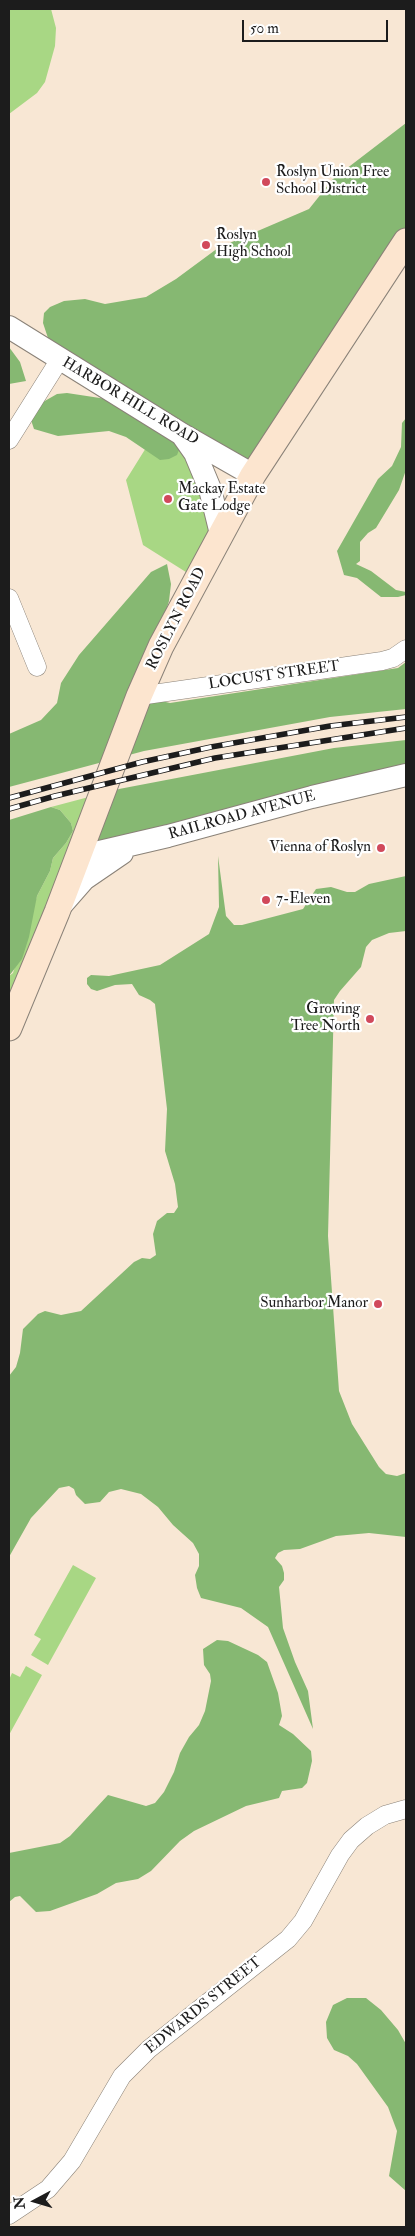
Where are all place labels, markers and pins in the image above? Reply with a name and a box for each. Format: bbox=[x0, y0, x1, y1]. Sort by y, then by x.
place label: Roslyn Union Free School District bbox=[276, 164, 389, 199]
marker: Roslyn Union Free School District bbox=[260, 176, 272, 188]
place label: Roslyn High School bbox=[216, 227, 291, 262]
marker: Roslyn High School bbox=[200, 239, 212, 251]
place label: Mackay Estate Gate Lodge bbox=[178, 481, 266, 516]
marker: Mackay Estate Gate Lodge bbox=[162, 493, 174, 505]
place label: Vienna of Roslyn bbox=[269, 839, 371, 857]
marker: Vienna of Roslyn bbox=[375, 842, 387, 854]
place label: 7-Eleven bbox=[276, 891, 330, 909]
marker: 7-Eleven bbox=[260, 894, 272, 906]
place label: Growing Tree North bbox=[291, 1001, 360, 1036]
marker: Growing Tree North bbox=[364, 1013, 376, 1025]
place label: Sunharbor Manor bbox=[260, 1295, 368, 1313]
marker: Sunharbor Manor bbox=[372, 1298, 384, 1310]

